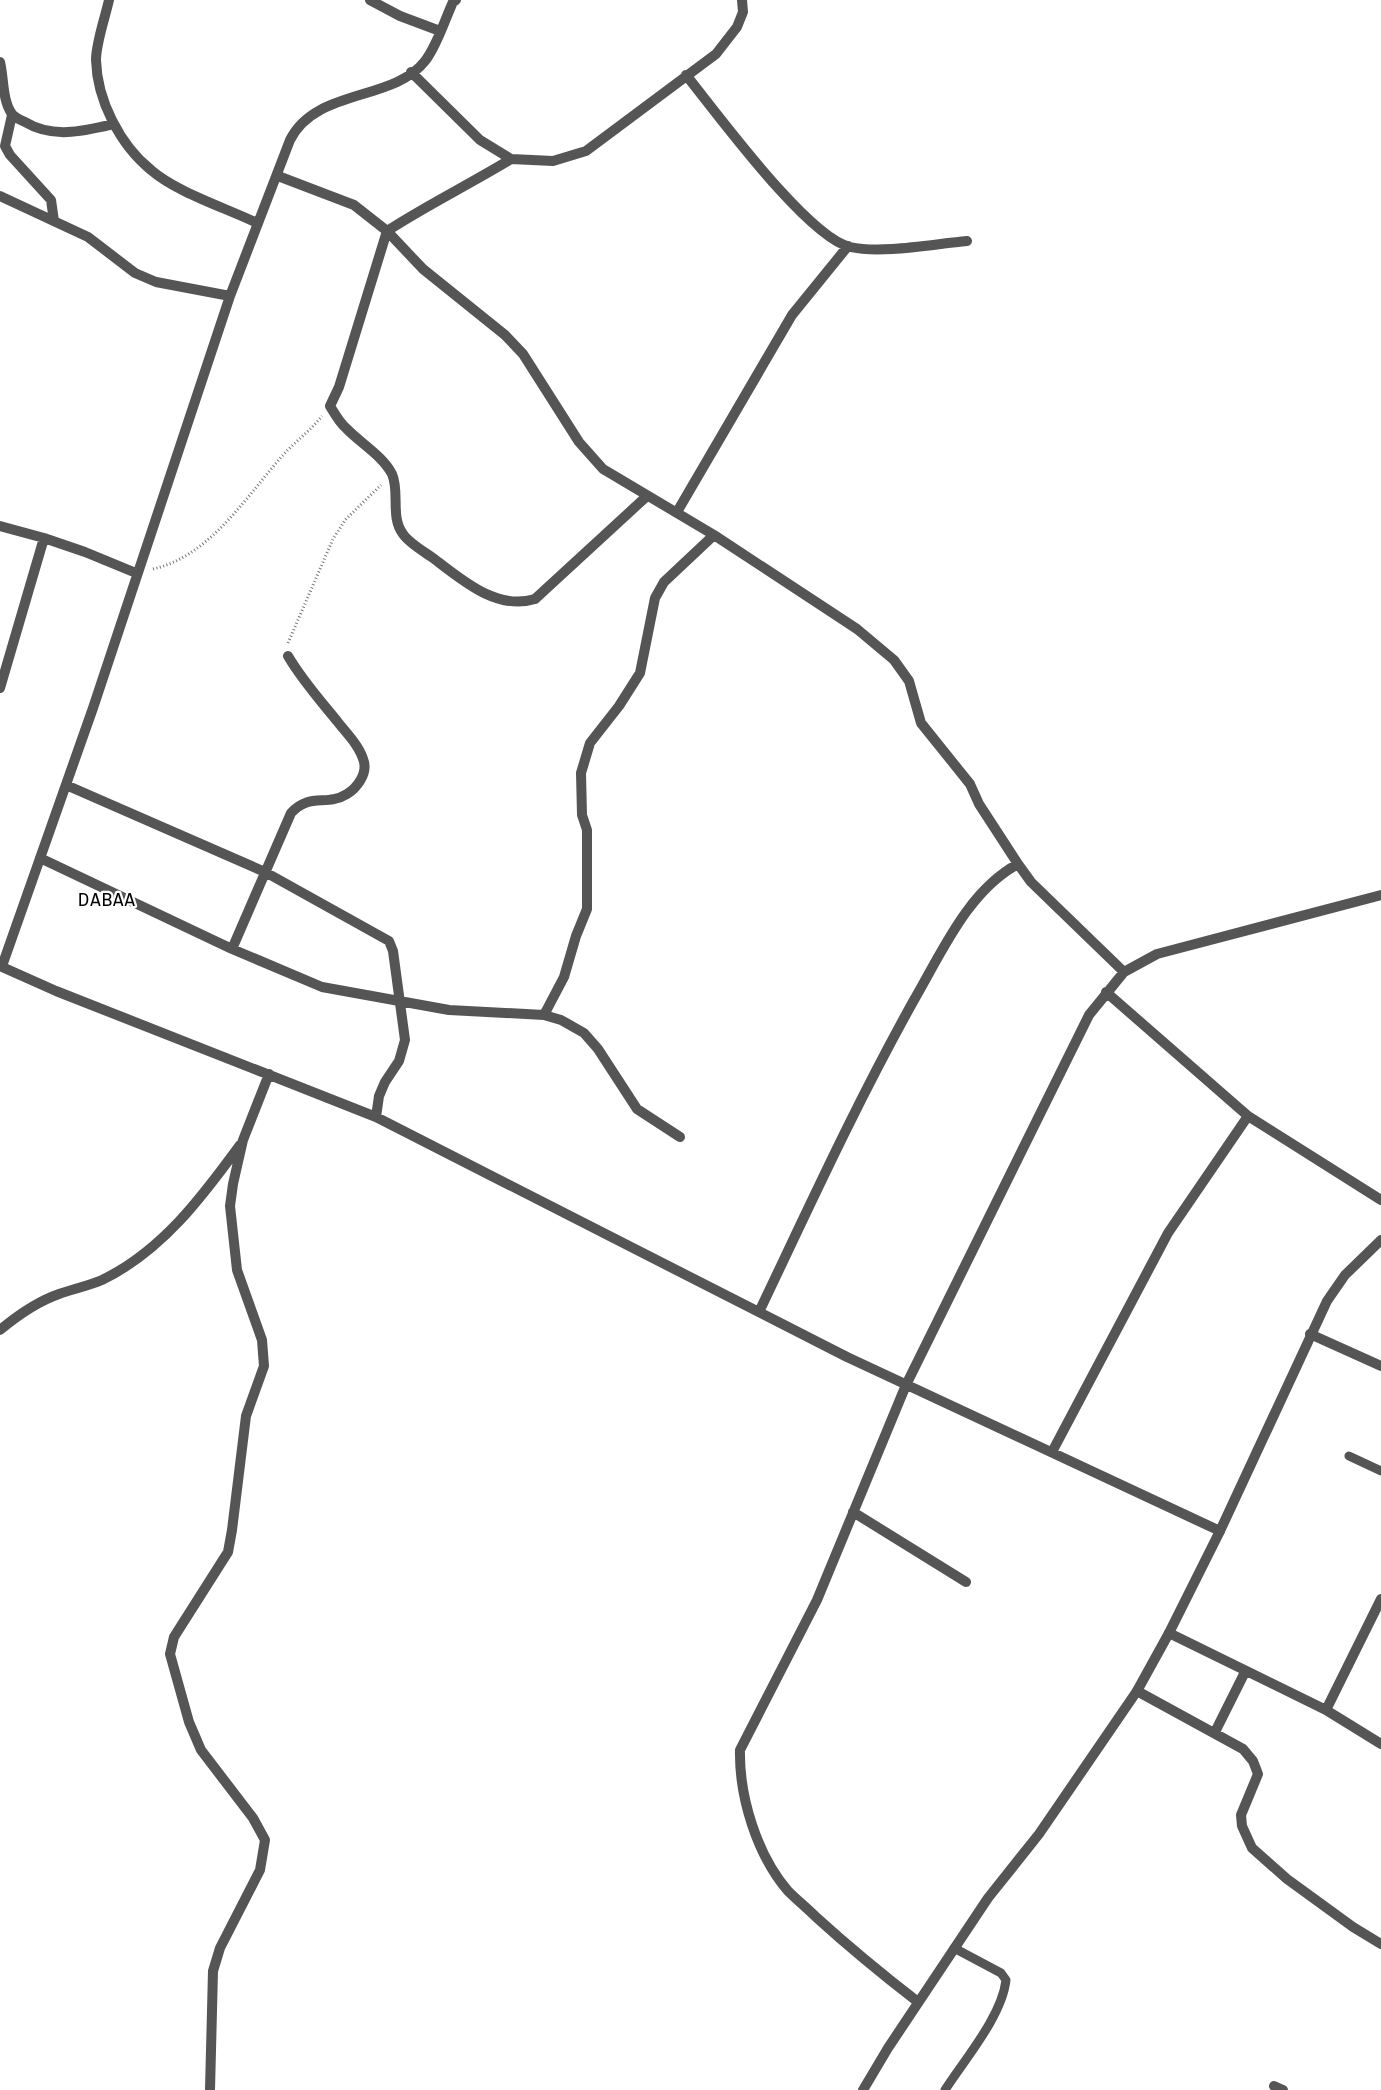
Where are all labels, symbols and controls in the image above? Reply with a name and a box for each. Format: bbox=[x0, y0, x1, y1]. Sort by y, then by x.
district label: DABAA bbox=[78, 886, 136, 912]

